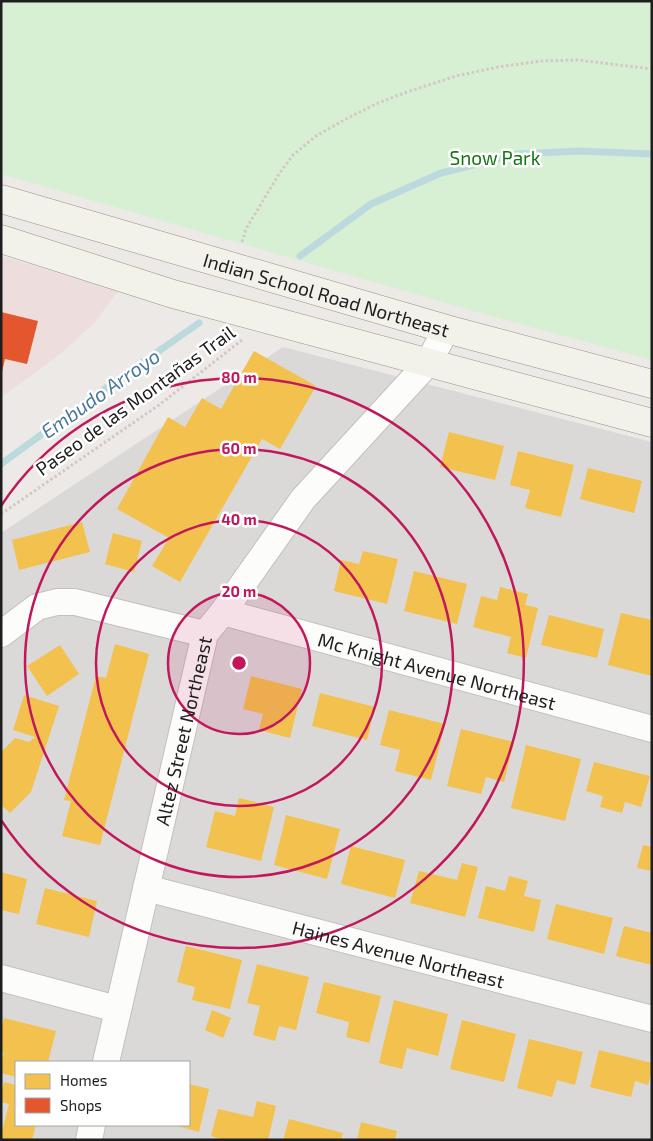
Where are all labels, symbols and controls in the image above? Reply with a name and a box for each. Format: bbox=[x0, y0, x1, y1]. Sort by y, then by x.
park label: Snow Park bbox=[450, 146, 541, 169]
street label: Indian School Road Northeast bbox=[201, 247, 452, 341]
street label: Paseo de las Montañas Trail bbox=[31, 320, 239, 480]
water label: Embudo Arroyo bbox=[36, 343, 165, 444]
text: 80 m bbox=[221, 368, 257, 386]
text: 60 m bbox=[222, 439, 256, 457]
text: 40 m bbox=[221, 510, 257, 528]
text: 20 m bbox=[222, 582, 256, 600]
street label: Mc Knight Avenue Northeast bbox=[316, 627, 559, 714]
street label: Altez Street Northeast bbox=[150, 634, 216, 828]
centre of rings bbox=[230, 654, 248, 672]
street label: Haines Avenue Northeast bbox=[290, 915, 507, 992]
legend bbox=[15, 1061, 190, 1126]
text: Homes bbox=[60, 1071, 107, 1089]
text: Shops bbox=[60, 1096, 102, 1114]

